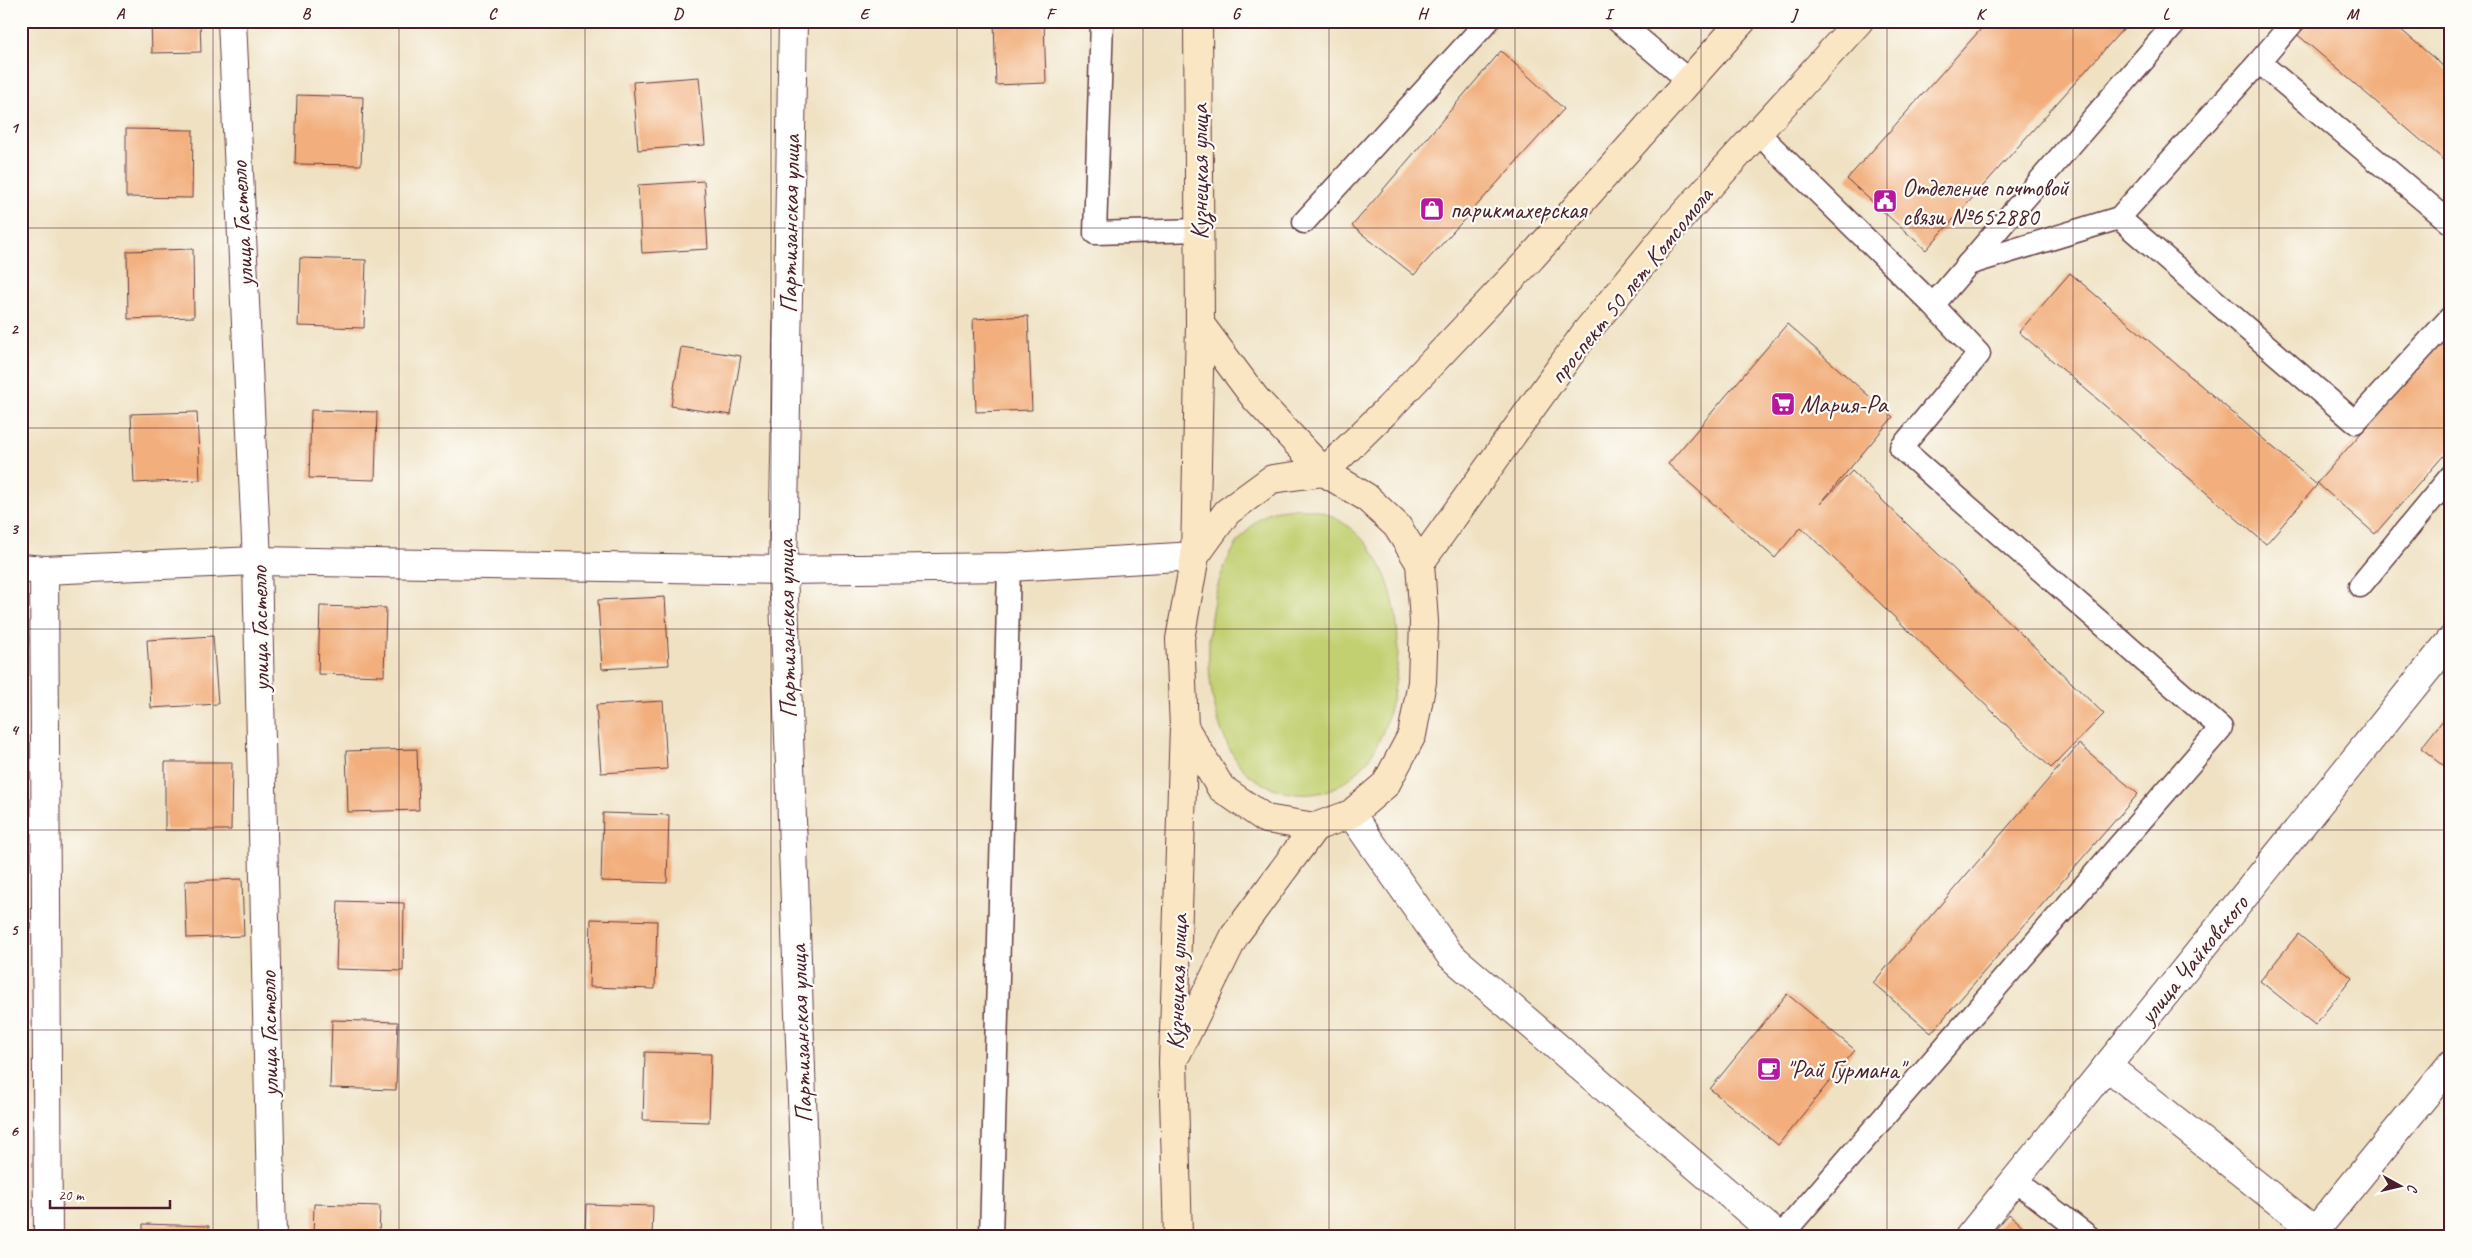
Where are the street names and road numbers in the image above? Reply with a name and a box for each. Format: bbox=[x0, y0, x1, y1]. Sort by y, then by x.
street label: Кузнецкая улица bbox=[1184, 102, 1217, 240]
street label: Партизанская улица bbox=[772, 133, 808, 313]
street label: улица Гастелло bbox=[223, 159, 261, 289]
street label: проспект 50 лет Комсомола bbox=[1541, 179, 1721, 391]
street label: Партизанская улица bbox=[769, 538, 805, 718]
street label: улица Гастелло bbox=[243, 565, 277, 694]
street label: улица Чайковского bbox=[2131, 888, 2256, 1032]
street label: Кузнецкая улица bbox=[1159, 912, 1196, 1050]
street label: Партизанская улица bbox=[782, 942, 820, 1124]
street label: улица Гастелло bbox=[252, 970, 286, 1099]

